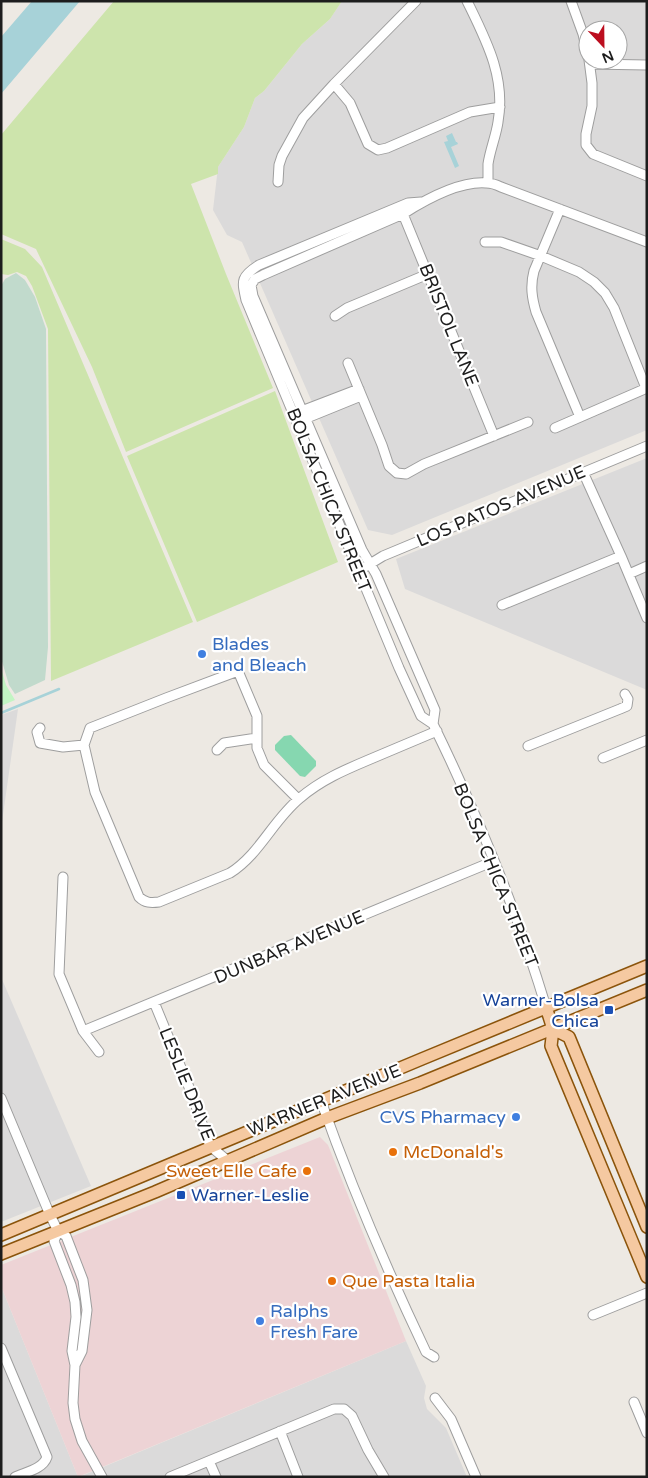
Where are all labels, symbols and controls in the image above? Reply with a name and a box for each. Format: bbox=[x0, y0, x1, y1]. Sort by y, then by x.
north arrow bbox=[578, 20, 628, 70]
text: N bbox=[599, 47, 616, 67]
street label: BRISTOL LANE bbox=[414, 260, 484, 390]
street label: BOLSA CHICA STREET bbox=[282, 405, 376, 595]
street label: LOS PATOS AVENUE bbox=[413, 460, 589, 552]
place label: Blades and Bleach bbox=[212, 633, 307, 676]
marker: Blades and Bleach bbox=[196, 648, 208, 660]
street label: BOLSA CHICA STREET bbox=[449, 780, 543, 970]
street label: DUNBAR AVENUE bbox=[211, 905, 367, 989]
place label: Warner-Bolsa Chica bbox=[483, 989, 599, 1032]
marker: Warner-Bolsa Chica bbox=[603, 1004, 615, 1016]
street label: LESLIE DRIVE bbox=[154, 1024, 220, 1144]
street label: WARNER AVENUE bbox=[244, 1059, 404, 1141]
place label: CVS Pharmacy bbox=[379, 1106, 506, 1128]
marker: CVS Pharmacy bbox=[510, 1111, 522, 1123]
place label: McDonald's bbox=[403, 1141, 503, 1163]
marker: McDonald's bbox=[387, 1146, 399, 1158]
place label: Sweet Elle Cafe bbox=[166, 1160, 297, 1182]
marker: Sweet Elle Cafe bbox=[301, 1165, 313, 1177]
place label: Warner-Leslie bbox=[191, 1184, 309, 1206]
marker: Warner-Leslie bbox=[175, 1189, 187, 1201]
place label: Que Pasta Italia bbox=[342, 1270, 475, 1292]
marker: Que Pasta Italia bbox=[326, 1275, 338, 1287]
place label: Ralphs Fresh Fare bbox=[270, 1300, 358, 1343]
marker: Ralphs Fresh Fare bbox=[254, 1315, 266, 1327]

